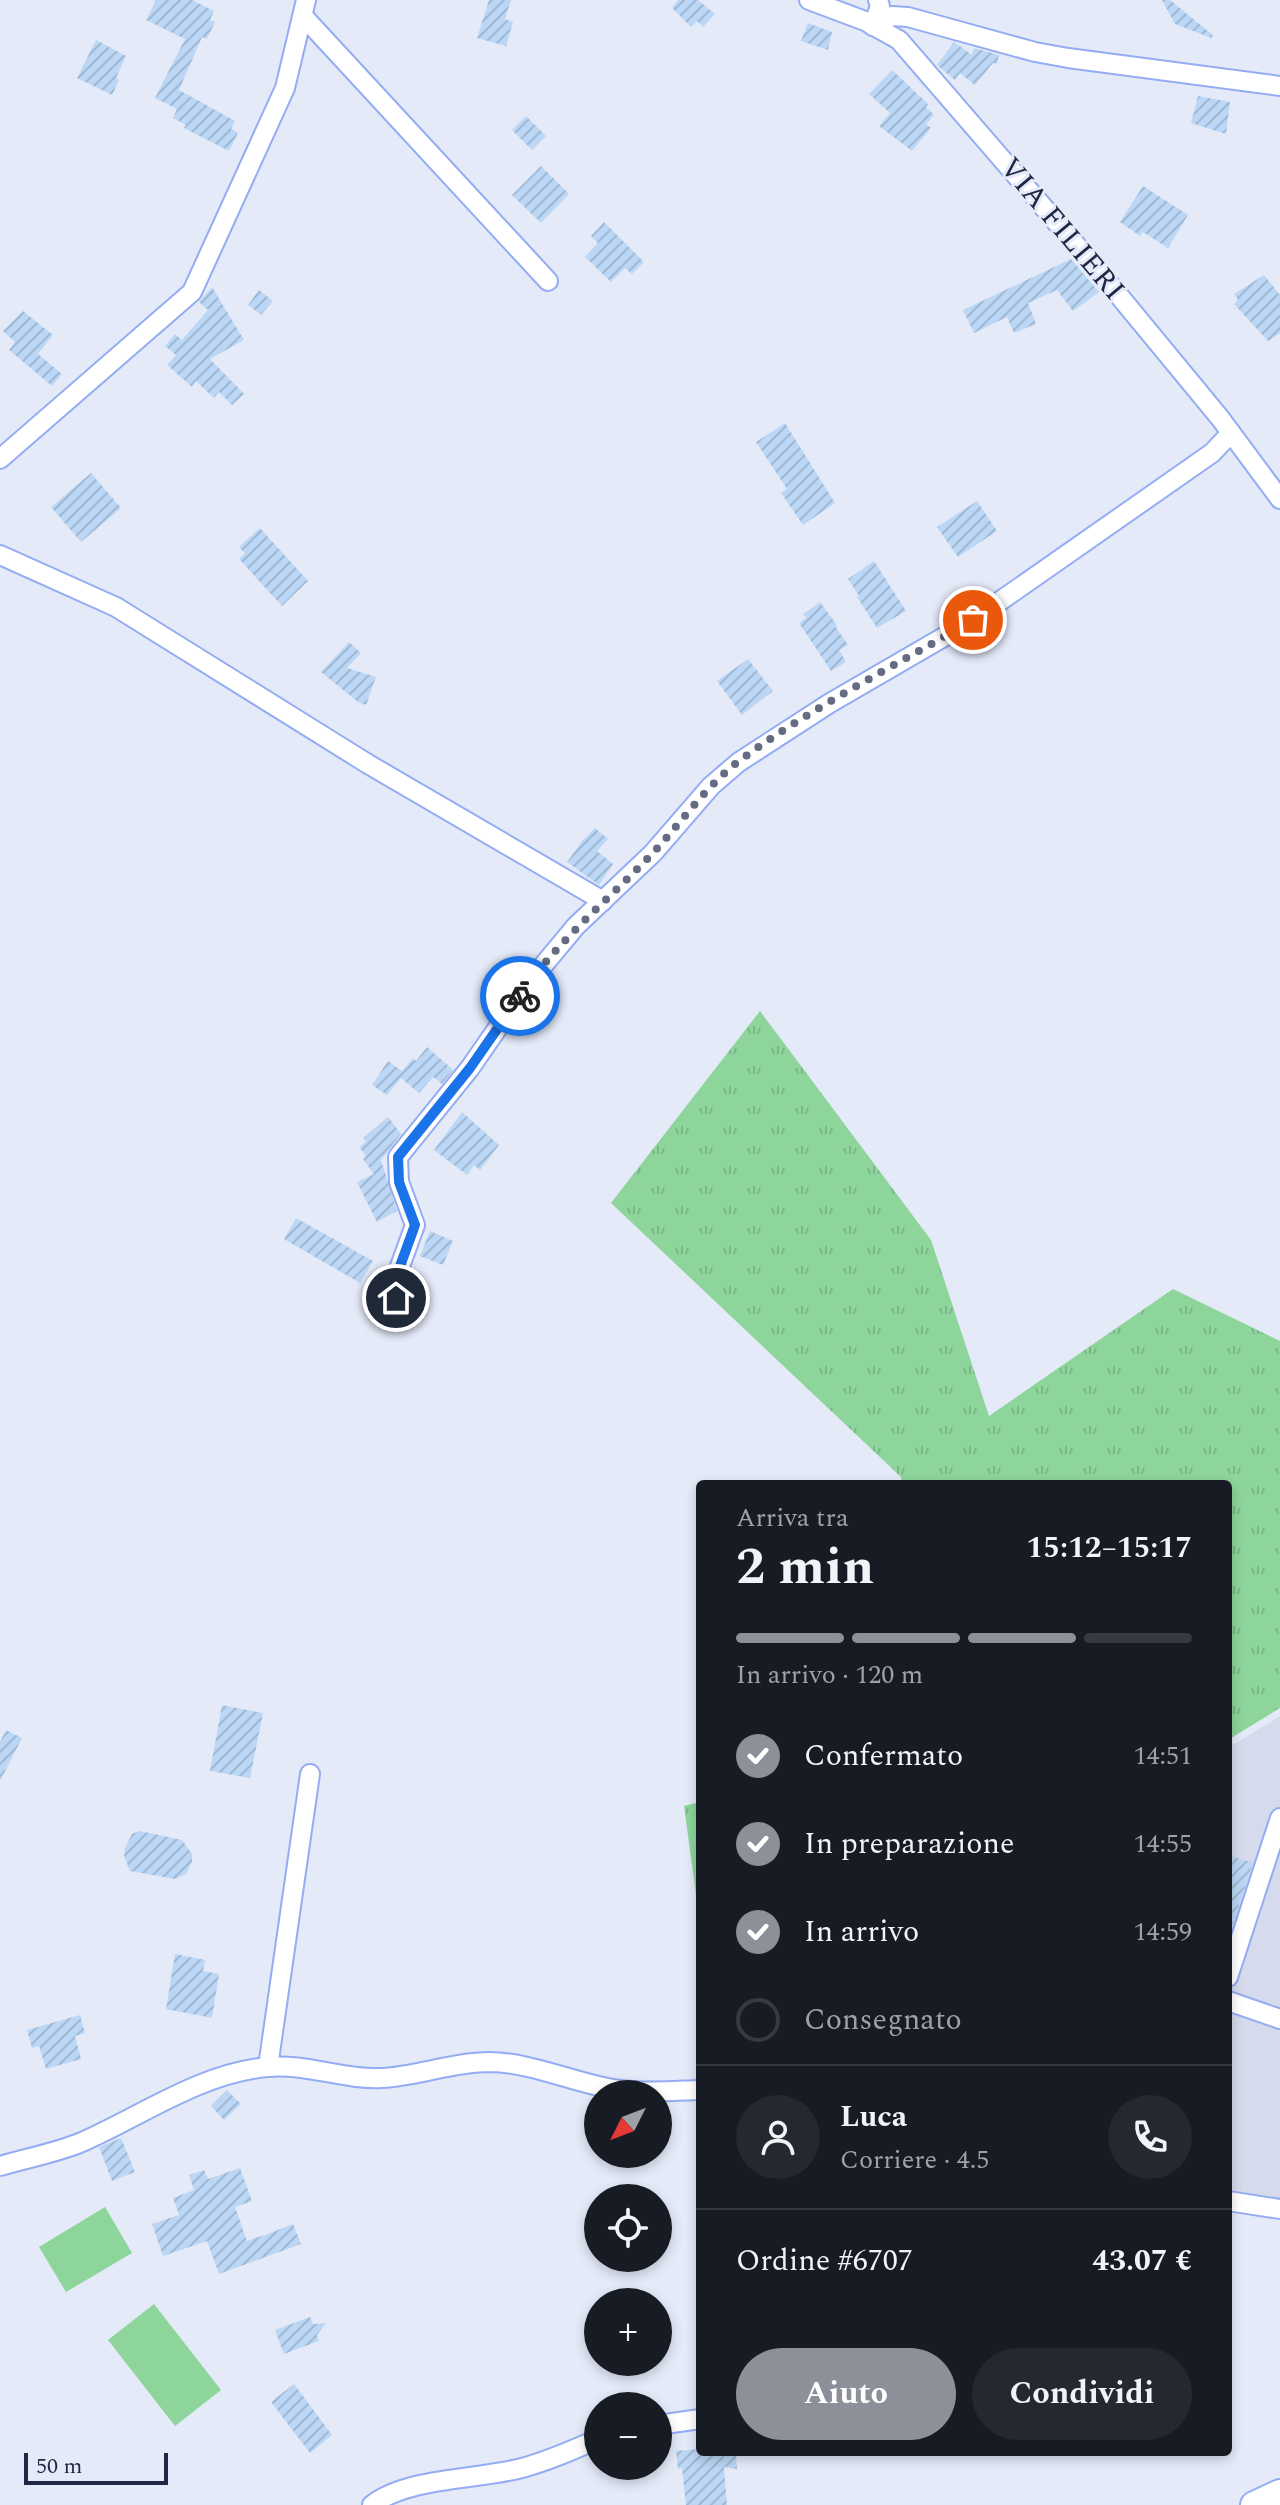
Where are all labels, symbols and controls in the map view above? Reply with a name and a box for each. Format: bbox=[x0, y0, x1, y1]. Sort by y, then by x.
street label: VIA FILIERI bbox=[988, 147, 1136, 311]
pin bbox=[939, 586, 1007, 654]
icon: bag bbox=[951, 598, 995, 642]
courier bbox=[480, 956, 560, 1036]
icon: bike bbox=[498, 974, 542, 1018]
pin bbox=[362, 1264, 430, 1332]
icon: home bbox=[374, 1276, 418, 1320]
text: Arriva tra bbox=[736, 1498, 849, 1538]
text: 15:12–15:17 bbox=[1026, 1525, 1192, 1571]
text: 2 min bbox=[736, 1528, 874, 1607]
text: In arrivo · 120 m bbox=[736, 1655, 923, 1695]
text: Confermato bbox=[804, 1733, 963, 1779]
icon: check bbox=[736, 1734, 780, 1778]
text: 14:51 bbox=[1133, 1736, 1192, 1776]
text: In preparazione bbox=[804, 1821, 1015, 1867]
icon: check bbox=[736, 1822, 780, 1866]
text: 14:55 bbox=[1133, 1824, 1192, 1864]
text: In arrivo bbox=[804, 1909, 919, 1955]
icon: check bbox=[736, 1910, 780, 1954]
text: 14:59 bbox=[1133, 1912, 1192, 1952]
text: Consegnato bbox=[804, 1997, 962, 2043]
north arrow bbox=[584, 2080, 672, 2168]
map controls bbox=[584, 2080, 672, 2480]
text: Luca bbox=[840, 2094, 907, 2140]
button: person bbox=[736, 2095, 820, 2179]
button: phone bbox=[1108, 2095, 1192, 2179]
text: Corriere · 4.5 bbox=[840, 2140, 989, 2180]
button: locate bbox=[584, 2184, 672, 2272]
text: Ordine #6707 bbox=[736, 2238, 913, 2284]
text: 43.07 € bbox=[1092, 2238, 1192, 2284]
button: + bbox=[584, 2288, 672, 2376]
button: Aiuto bbox=[736, 2348, 956, 2440]
button: Condividi bbox=[972, 2348, 1192, 2440]
button: − bbox=[584, 2392, 672, 2480]
scale bar bbox=[24, 2449, 168, 2485]
text: 50 m bbox=[36, 2450, 82, 2483]

